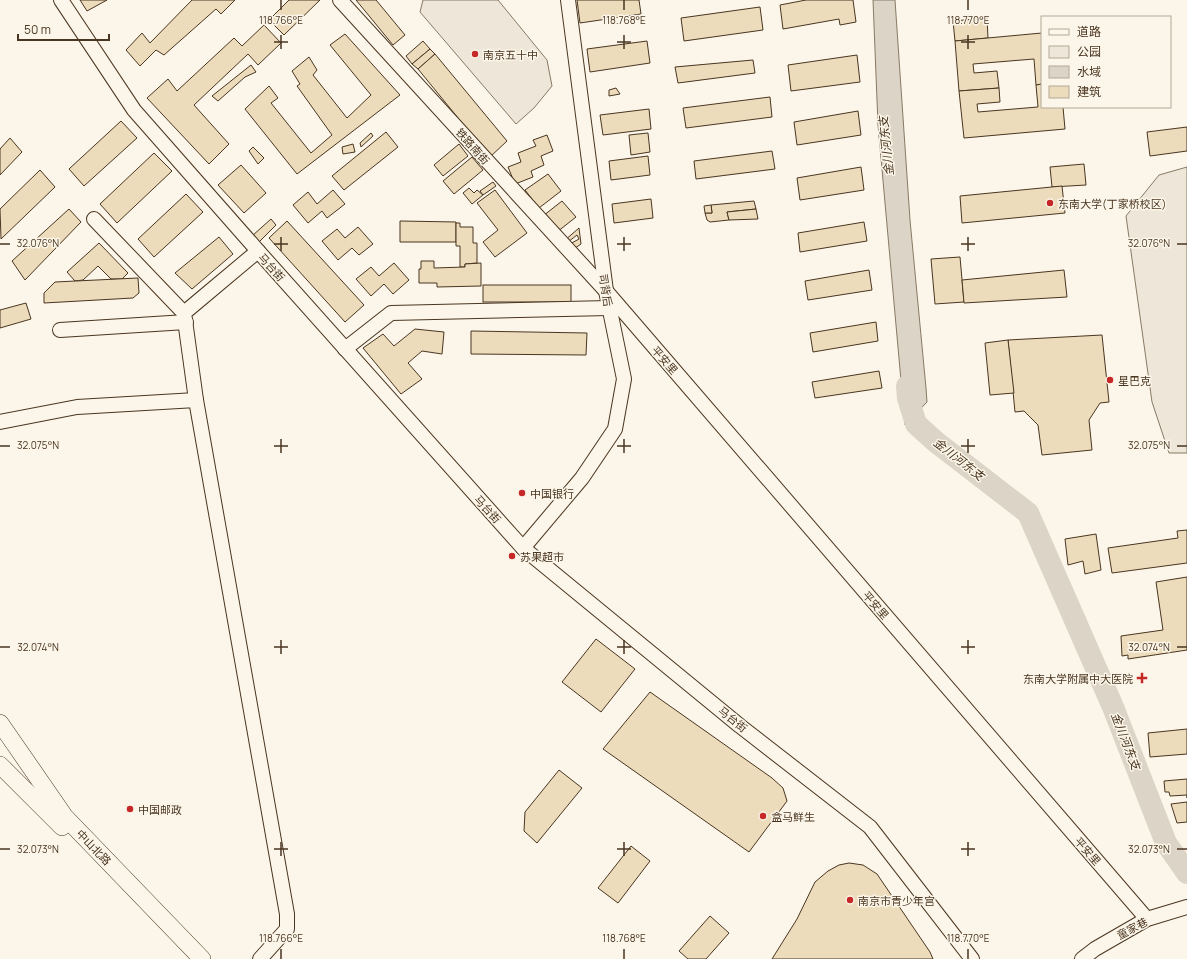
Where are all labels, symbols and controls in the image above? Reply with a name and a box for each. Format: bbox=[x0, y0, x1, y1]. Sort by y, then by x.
text: 118.766°E bbox=[259, 13, 303, 27]
text: 118.768°E bbox=[602, 13, 646, 27]
text: 118.770°E bbox=[947, 13, 990, 27]
scale bar bbox=[18, 16, 109, 42]
legend bbox=[1041, 16, 1171, 108]
text: 50 m bbox=[24, 21, 51, 38]
text: 道路 bbox=[1077, 23, 1101, 40]
text: 公园 bbox=[1077, 43, 1101, 60]
place label: 南京五十中 bbox=[483, 47, 538, 62]
marker: 南京五十中 bbox=[470, 49, 480, 59]
text: 水域 bbox=[1077, 63, 1101, 80]
text: 建筑 bbox=[1077, 83, 1101, 100]
water label: 金川河东支 bbox=[874, 113, 898, 177]
street label: 铁路南街 bbox=[453, 125, 493, 167]
place label: 东南大学(丁家桥校区) bbox=[1058, 196, 1166, 211]
marker: 东南大学(丁家桥校区) bbox=[1045, 198, 1055, 208]
text: 32.076°N bbox=[17, 236, 59, 250]
text: 32.076°N bbox=[1128, 236, 1170, 250]
street label: 马台街 bbox=[255, 250, 289, 284]
street label: 司背后 bbox=[596, 273, 616, 307]
street label: 平安里 bbox=[649, 343, 681, 377]
place label: 星巴克 bbox=[1118, 373, 1151, 388]
marker: 星巴克 bbox=[1105, 375, 1115, 385]
water label: 金川河东支 bbox=[930, 434, 989, 485]
text: 32.075°N bbox=[17, 438, 59, 452]
text: 32.075°N bbox=[1128, 438, 1170, 452]
place label: 中国银行 bbox=[530, 486, 574, 501]
marker: 中国银行 bbox=[517, 488, 527, 498]
street label: 马台街 bbox=[471, 492, 505, 526]
place label: 苏果超市 bbox=[520, 549, 564, 564]
marker: 苏果超市 bbox=[507, 551, 517, 561]
street label: 平安里 bbox=[860, 588, 892, 622]
text: 32.074°N bbox=[17, 640, 59, 654]
text: 32.074°N bbox=[1128, 640, 1170, 654]
place label: 东南大学附属中大医院 bbox=[1023, 671, 1133, 686]
marker: 东南大学附属中大医院 bbox=[1136, 672, 1148, 684]
street label: 马台街 bbox=[715, 703, 751, 735]
water label: 金川河东支 bbox=[1107, 710, 1145, 774]
place label: 中国邮政 bbox=[138, 802, 182, 817]
marker: 中国邮政 bbox=[125, 804, 135, 814]
place label: 盒马鲜生 bbox=[771, 809, 815, 824]
marker: 盒马鲜生 bbox=[758, 811, 768, 821]
street label: 中山北路 bbox=[73, 826, 115, 868]
street label: 平安里 bbox=[1072, 834, 1104, 868]
text: 32.073°N bbox=[17, 842, 59, 856]
text: 32.073°N bbox=[1128, 842, 1170, 856]
place label: 南京市青少年宫 bbox=[858, 893, 935, 908]
marker: 南京市青少年宫 bbox=[845, 895, 855, 905]
street label: 童家巷 bbox=[1114, 914, 1150, 942]
text: 118.766°E bbox=[259, 931, 303, 945]
text: 118.768°E bbox=[602, 931, 646, 945]
text: 118.770°E bbox=[947, 931, 990, 945]

